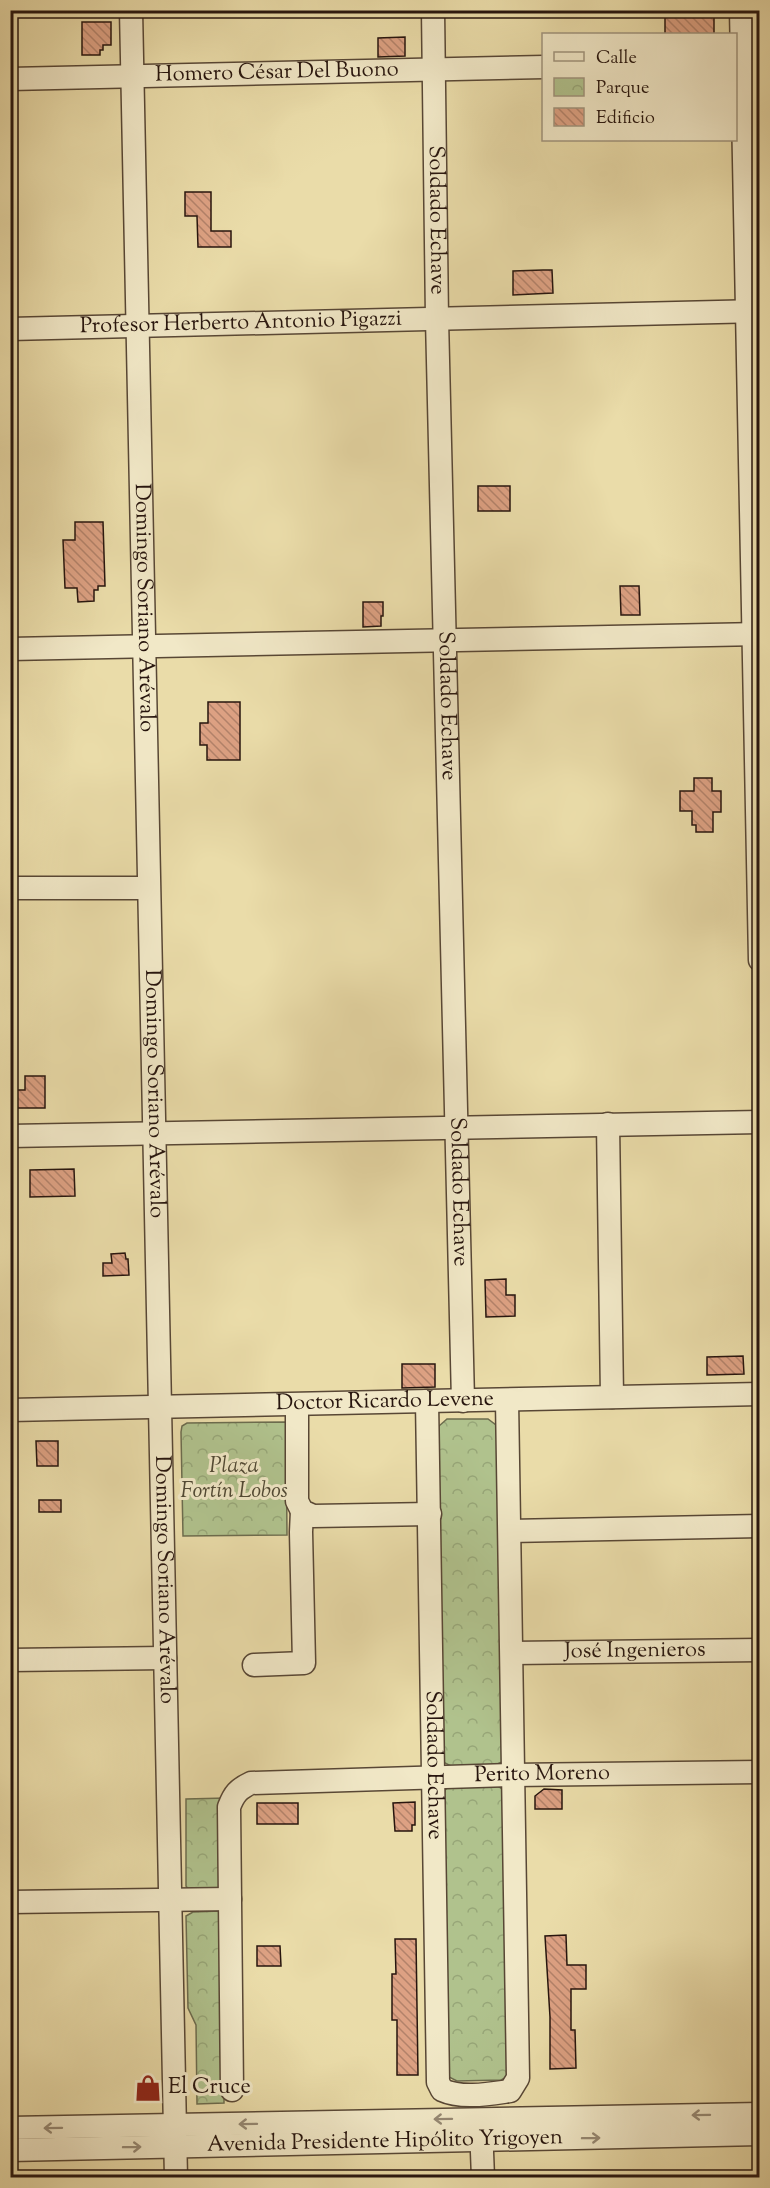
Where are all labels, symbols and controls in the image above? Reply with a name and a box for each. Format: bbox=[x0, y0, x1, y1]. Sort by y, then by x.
legend bbox=[542, 33, 737, 141]
text: Calle bbox=[596, 46, 637, 72]
street label: Homero César Del Buono bbox=[155, 54, 399, 92]
text: Parque bbox=[596, 76, 649, 102]
text: Edificio bbox=[596, 106, 655, 132]
street label: Soldado Echave bbox=[419, 145, 453, 295]
street label: Profesor Herberto Antonio Pigazzi bbox=[79, 304, 402, 343]
street label: Domingo Soriano Arévalo bbox=[125, 483, 162, 733]
street label: Soldado Echave bbox=[429, 631, 464, 781]
street label: Domingo Soriano Arévalo bbox=[135, 969, 172, 1218]
street label: Soldado Echave bbox=[440, 1117, 476, 1267]
street label: Doctor Ricardo Levene bbox=[275, 1384, 494, 1420]
park label: Plaza Fortín Lobos bbox=[180, 1451, 288, 1508]
street label: Domingo Soriano Arévalo bbox=[145, 1455, 182, 1704]
street label: José Ingenieros bbox=[563, 1635, 706, 1668]
street label: Soldado Echave bbox=[416, 1690, 450, 1840]
street label: Perito Moreno bbox=[474, 1758, 610, 1792]
place label: El Cruce bbox=[168, 2072, 251, 2104]
shop icon: El Cruce bbox=[133, 2073, 163, 2103]
one-way arrow bbox=[692, 2109, 712, 2120]
one-way arrow bbox=[434, 2114, 454, 2125]
one-way arrow bbox=[239, 2119, 259, 2130]
one-way arrow bbox=[44, 2122, 64, 2134]
street label: Avenida Presidente Hipólito Yrigoyen bbox=[207, 2122, 563, 2162]
one-way arrow bbox=[580, 2132, 600, 2143]
one-way arrow bbox=[121, 2141, 141, 2153]

